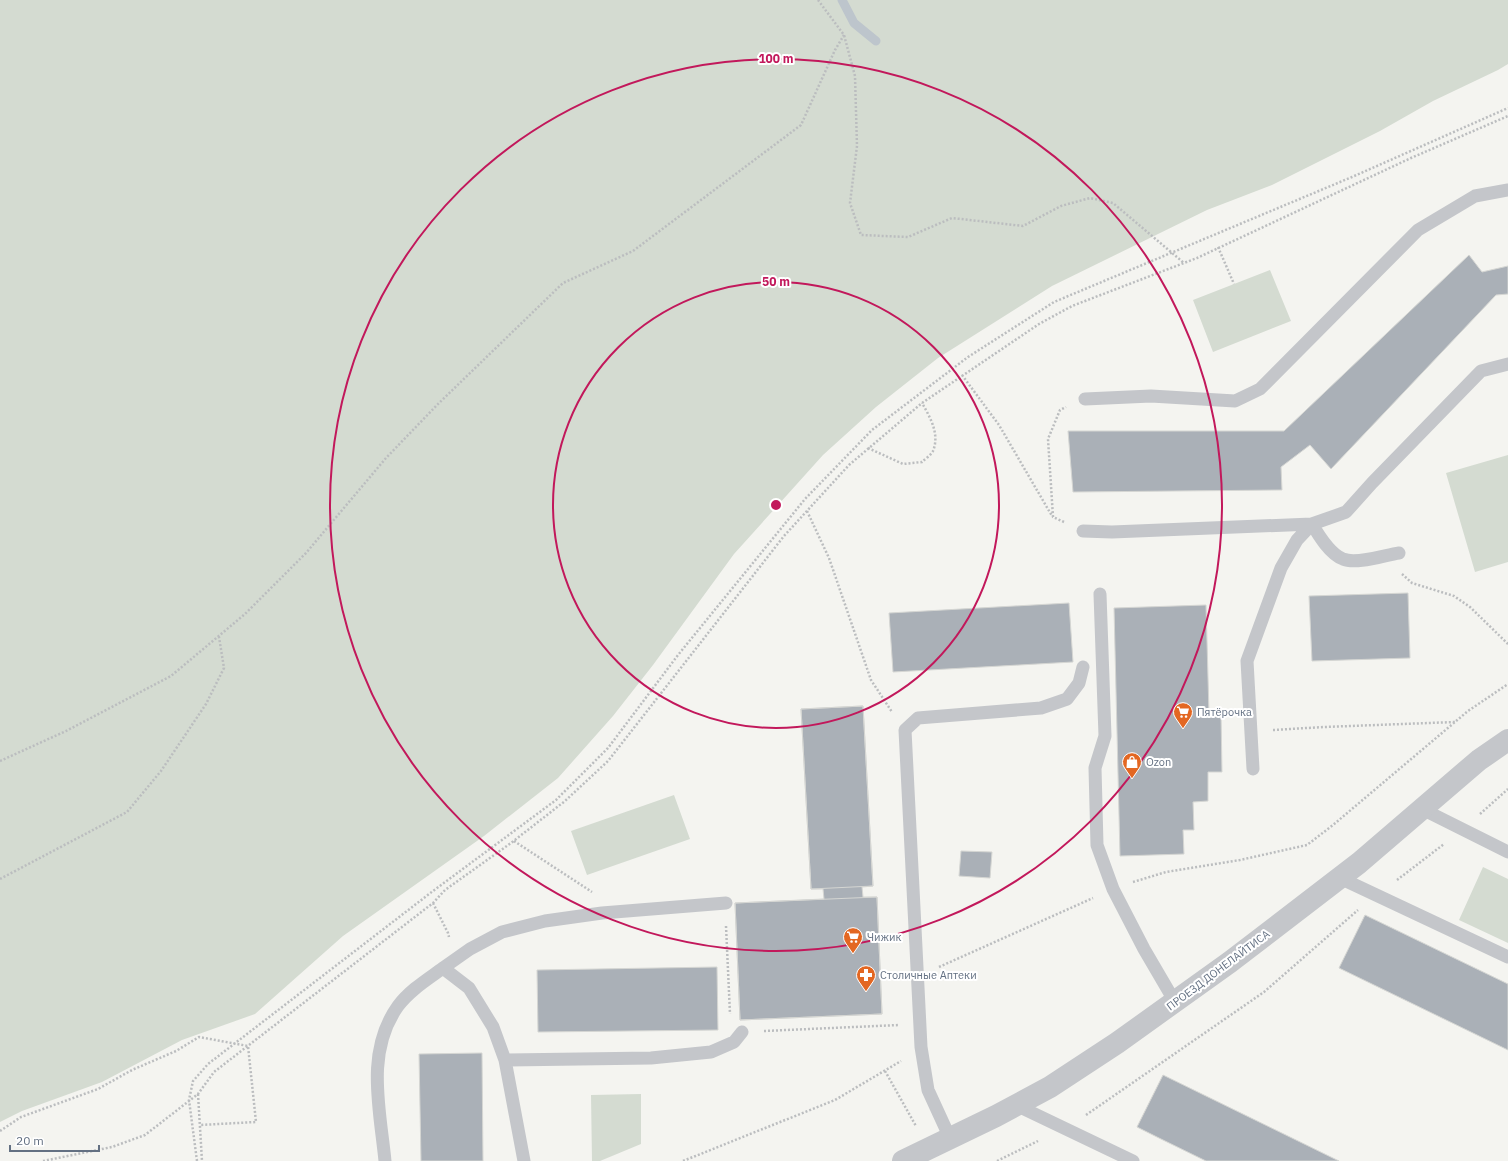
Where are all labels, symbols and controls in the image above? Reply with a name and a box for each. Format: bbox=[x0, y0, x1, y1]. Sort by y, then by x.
text: 100 m bbox=[758, 51, 794, 66]
text: 50 m bbox=[762, 274, 790, 289]
centre of rings bbox=[769, 498, 783, 512]
supermarket icon: Пятёрочка bbox=[1172, 701, 1194, 729]
place label: Пятёрочка bbox=[1197, 705, 1252, 719]
shop icon: Ozon bbox=[1121, 751, 1143, 779]
place label: Ozon bbox=[1146, 755, 1171, 769]
supermarket icon: Чижик bbox=[842, 926, 864, 954]
street label: ПРОЕЗД ДОНЕЛАЙТИСА bbox=[1164, 927, 1272, 1013]
place label: Чижик bbox=[867, 930, 902, 944]
pharmacy icon: Столичные Аптеки bbox=[855, 964, 877, 992]
place label: Столичные Аптеки bbox=[880, 968, 977, 982]
scale bar bbox=[10, 1127, 99, 1153]
text: 20 m bbox=[16, 1133, 44, 1148]

